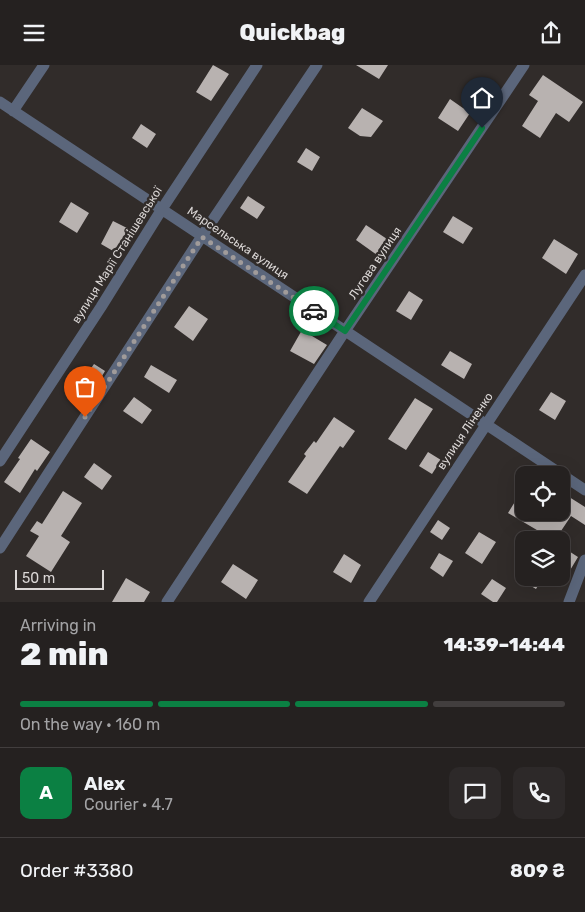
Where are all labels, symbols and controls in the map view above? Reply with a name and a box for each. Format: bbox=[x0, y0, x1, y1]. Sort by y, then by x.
icon: menu bbox=[20, 19, 48, 47]
text: Quickbag bbox=[240, 19, 345, 46]
icon: share bbox=[537, 19, 565, 47]
pin bbox=[461, 77, 503, 128]
icon: home bbox=[468, 84, 496, 112]
street label: вулиця Марії Станішевської bbox=[69, 183, 166, 326]
street label: Марсельська вулиця bbox=[185, 204, 291, 282]
street label: Лугова вулиця bbox=[346, 224, 404, 302]
courier bbox=[289, 286, 339, 336]
icon: car bbox=[300, 297, 328, 325]
pin bbox=[64, 366, 106, 417]
icon: bag bbox=[71, 373, 99, 401]
street label: вулиця Ліненко bbox=[434, 390, 496, 472]
map controls bbox=[515, 466, 570, 586]
button: locate bbox=[515, 466, 570, 521]
button: layers bbox=[515, 531, 570, 586]
scale bar bbox=[15, 567, 104, 590]
text: 50 m bbox=[22, 570, 55, 587]
text: Arriving in bbox=[20, 616, 96, 635]
text: 14:39–14:44 bbox=[444, 633, 565, 656]
text: 2 min bbox=[20, 635, 109, 673]
text: On the way · 160 m bbox=[20, 715, 160, 734]
button: chat bbox=[449, 767, 501, 819]
button: phone bbox=[513, 767, 565, 819]
text: Alex bbox=[84, 772, 125, 795]
text: A bbox=[39, 781, 53, 804]
text: Courier · 4.7 bbox=[84, 795, 173, 814]
text: Order #3380 bbox=[20, 859, 134, 882]
text: 809 ₴ bbox=[510, 859, 565, 882]

